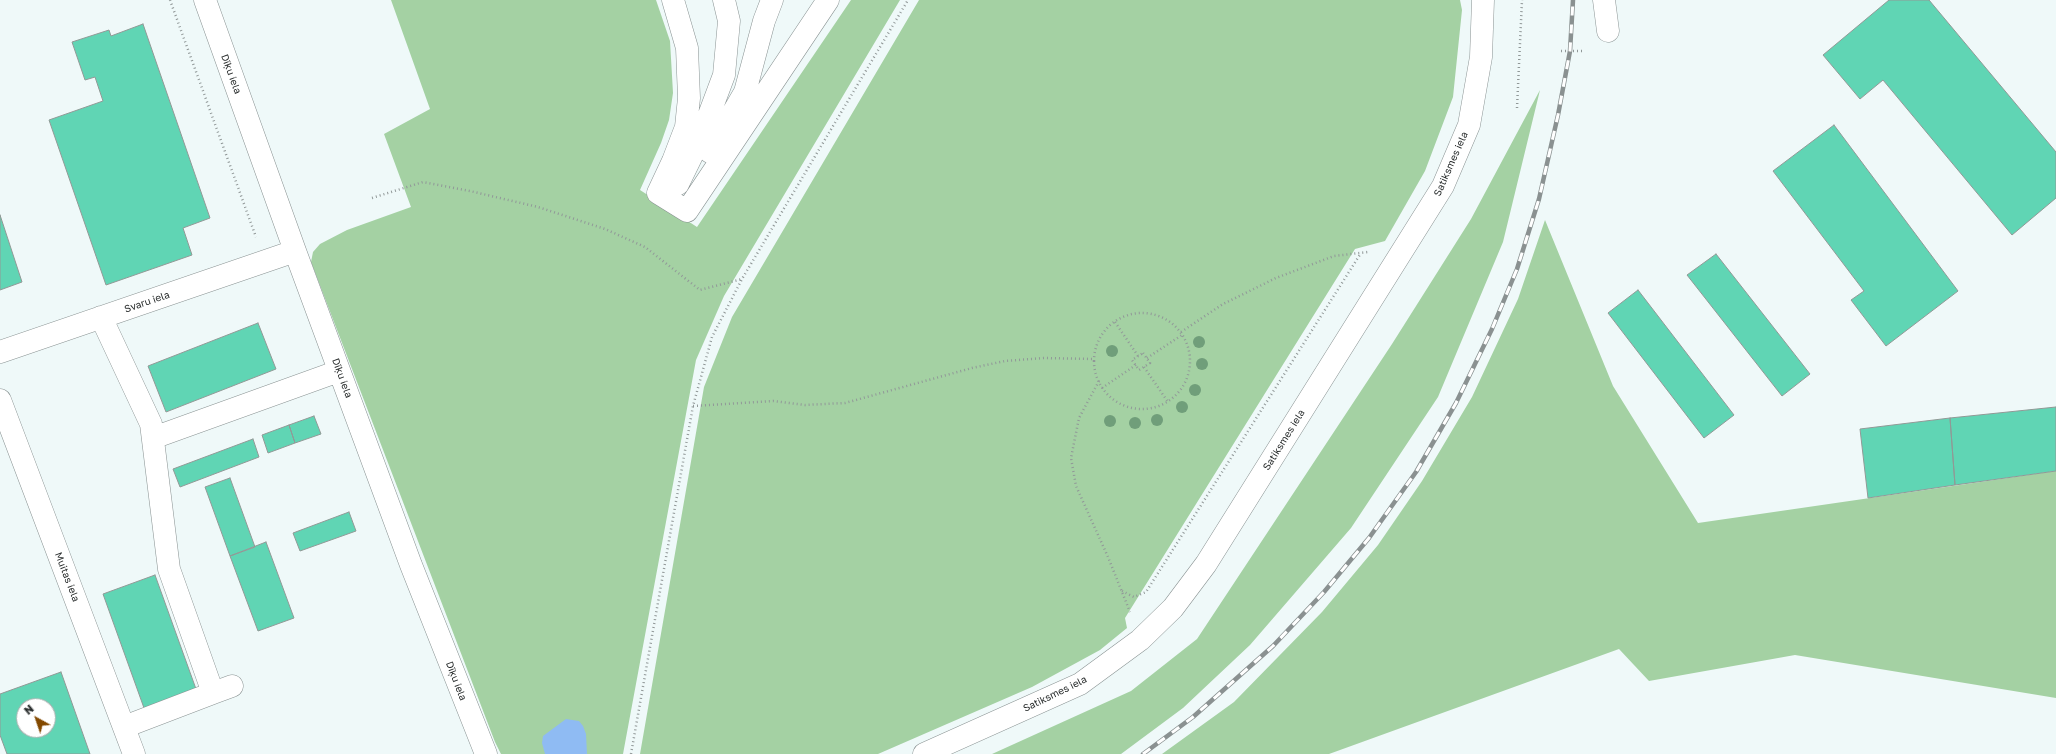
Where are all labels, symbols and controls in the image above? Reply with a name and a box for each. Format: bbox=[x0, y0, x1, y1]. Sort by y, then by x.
street label: Dīķu iela bbox=[218, 53, 244, 95]
street label: Satiksmes iela bbox=[1431, 130, 1471, 198]
street label: Svaru iela bbox=[123, 289, 171, 315]
street label: Dīķu iela bbox=[329, 357, 355, 399]
street label: Satiksmes iela bbox=[1261, 407, 1307, 473]
street label: Muitas iela bbox=[52, 551, 82, 603]
street label: Dīķu iela bbox=[443, 660, 469, 702]
street label: Satiksmes iela bbox=[1021, 673, 1089, 715]
north arrow bbox=[16, 698, 56, 738]
text: N bbox=[21, 702, 36, 717]

